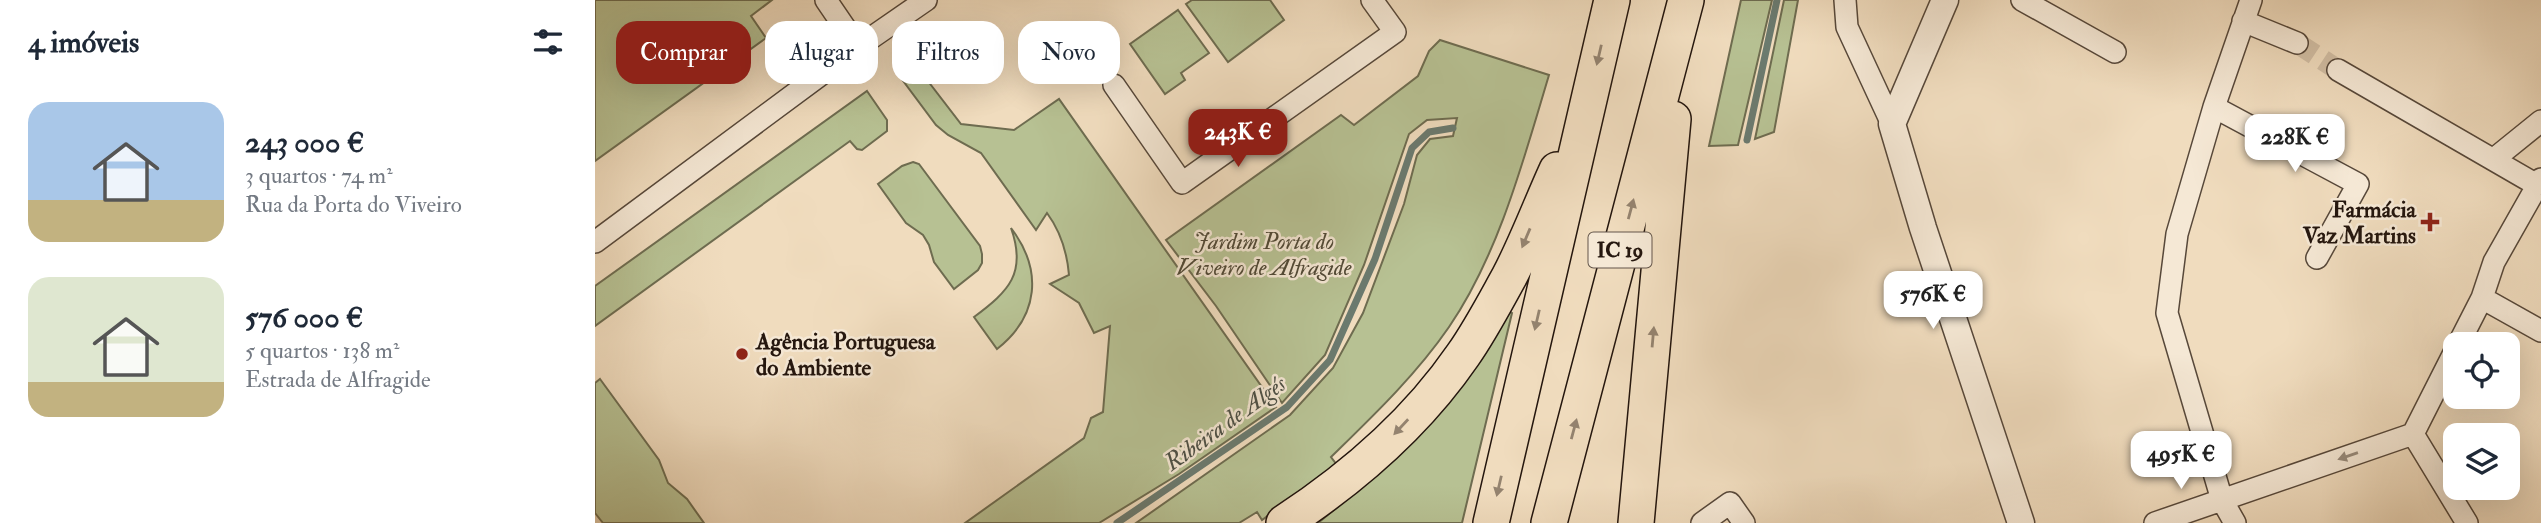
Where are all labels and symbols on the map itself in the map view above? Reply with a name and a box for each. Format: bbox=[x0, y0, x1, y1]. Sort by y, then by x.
one-way arrow bbox=[1593, 44, 1604, 66]
pin: 243K € bbox=[1181, 110, 1295, 169]
pin: 228K € bbox=[2238, 114, 2352, 174]
place label: Farmácia Vaz Martins bbox=[2302, 195, 2418, 250]
one-way arrow bbox=[1626, 198, 1637, 220]
marker: Farmácia Vaz Martins bbox=[2422, 214, 2438, 230]
park label: Jardim Porta do Viveiro de Alfragide bbox=[1177, 227, 1352, 282]
one-way arrow bbox=[1520, 228, 1531, 249]
road number: IC 19 bbox=[1588, 232, 1651, 268]
pin: 576K € bbox=[1876, 272, 1990, 331]
one-way arrow bbox=[1532, 309, 1543, 331]
one-way arrow bbox=[1648, 325, 1659, 347]
place label: Agência Portuguesa do Ambiente bbox=[755, 327, 937, 382]
marker: Agência Portuguesa do Ambiente bbox=[734, 346, 750, 362]
water label: Ribeira de Algés bbox=[1157, 369, 1293, 479]
one-way arrow bbox=[1394, 418, 1410, 435]
one-way arrow bbox=[1569, 418, 1579, 439]
pin: 495K € bbox=[2124, 432, 2238, 491]
one-way arrow bbox=[2338, 451, 2359, 462]
one-way arrow bbox=[1493, 475, 1504, 497]

